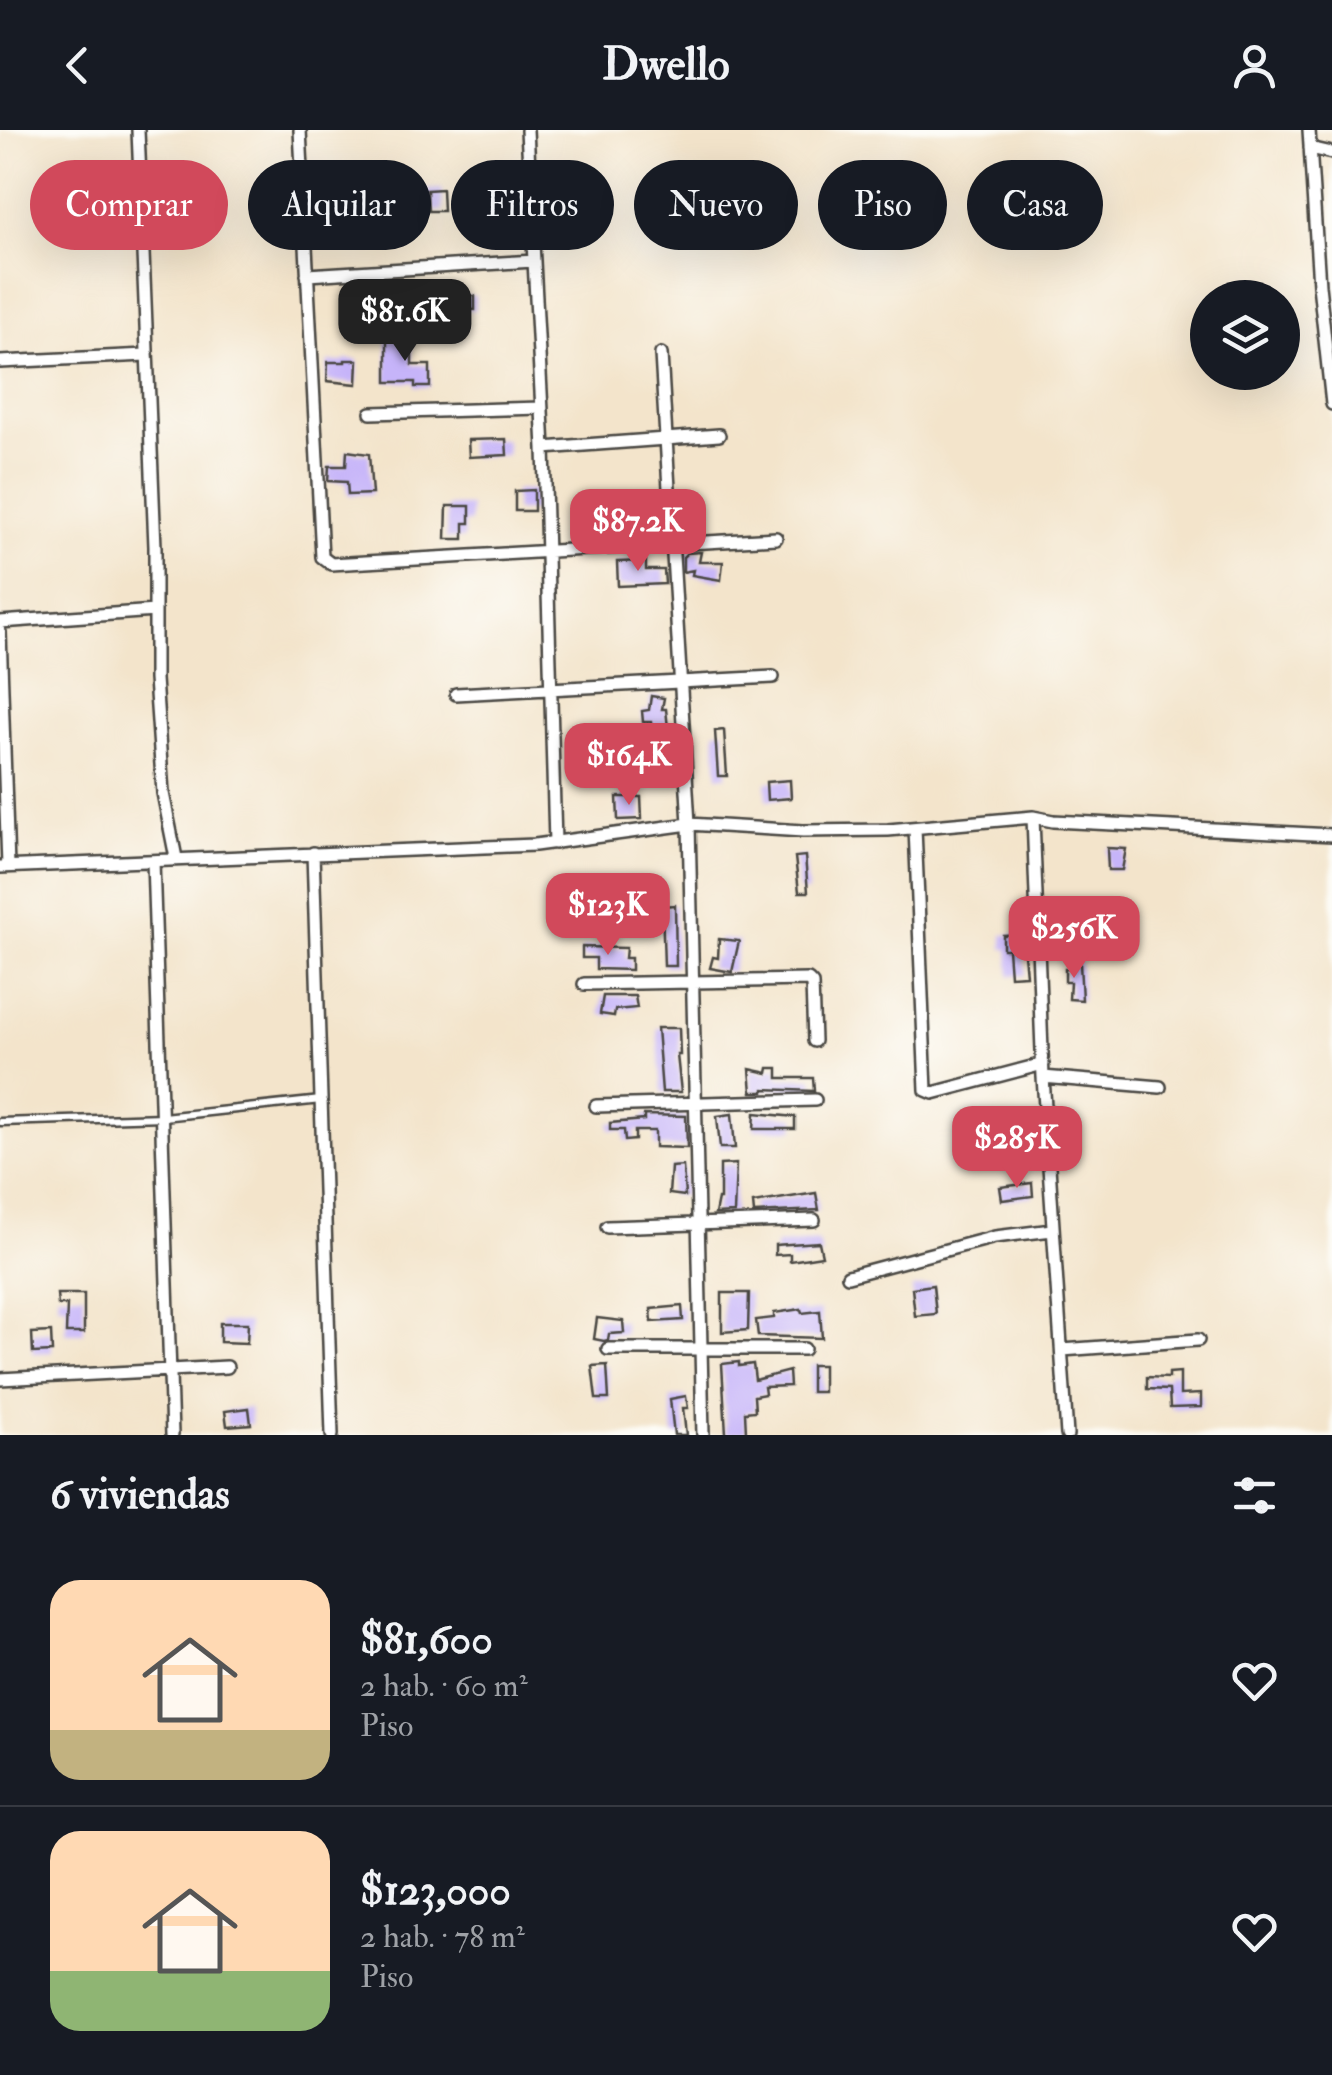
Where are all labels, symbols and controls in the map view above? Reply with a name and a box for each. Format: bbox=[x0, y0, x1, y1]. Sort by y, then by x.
text: Dwello bbox=[602, 37, 730, 93]
icon: back bbox=[50, 38, 105, 93]
icon: person bbox=[1227, 38, 1282, 93]
chip: Comprar bbox=[30, 160, 228, 250]
chip: Alquilar bbox=[248, 160, 431, 250]
chip: Filtros bbox=[451, 160, 614, 250]
chip: Nuevo bbox=[634, 160, 798, 250]
chip: Piso bbox=[818, 160, 947, 250]
chip: Casa bbox=[967, 160, 1103, 250]
pin: $81.6K bbox=[324, 279, 486, 364]
map controls bbox=[1190, 280, 1300, 390]
button: layers bbox=[1190, 280, 1300, 390]
text: $81.6K bbox=[360, 291, 450, 331]
pin: $87.2K bbox=[557, 489, 719, 574]
text: $87.2K bbox=[592, 501, 684, 541]
pin: $164K bbox=[559, 723, 699, 808]
text: $164K bbox=[586, 735, 672, 775]
pin: $123K bbox=[538, 873, 678, 958]
text: $123K bbox=[568, 885, 648, 925]
pin: $256K bbox=[1004, 896, 1144, 981]
text: $256K bbox=[1031, 908, 1117, 948]
pin: $285K bbox=[947, 1106, 1087, 1191]
text: $285K bbox=[974, 1118, 1060, 1158]
icon: filters bbox=[1227, 1468, 1282, 1523]
text: 6 viviendas bbox=[50, 1469, 230, 1521]
text: $81,600 bbox=[360, 1614, 493, 1666]
icon: home bbox=[130, 1620, 250, 1740]
icon: heart bbox=[1227, 1653, 1282, 1708]
text: 2 hab. · 60 m² bbox=[360, 1666, 528, 1706]
text: Piso bbox=[360, 1706, 413, 1746]
text: $123,000 bbox=[360, 1865, 511, 1917]
icon: home bbox=[130, 1871, 250, 1991]
icon: heart bbox=[1227, 1904, 1282, 1959]
text: 2 hab. · 78 m² bbox=[360, 1917, 525, 1957]
text: Piso bbox=[360, 1957, 413, 1997]

